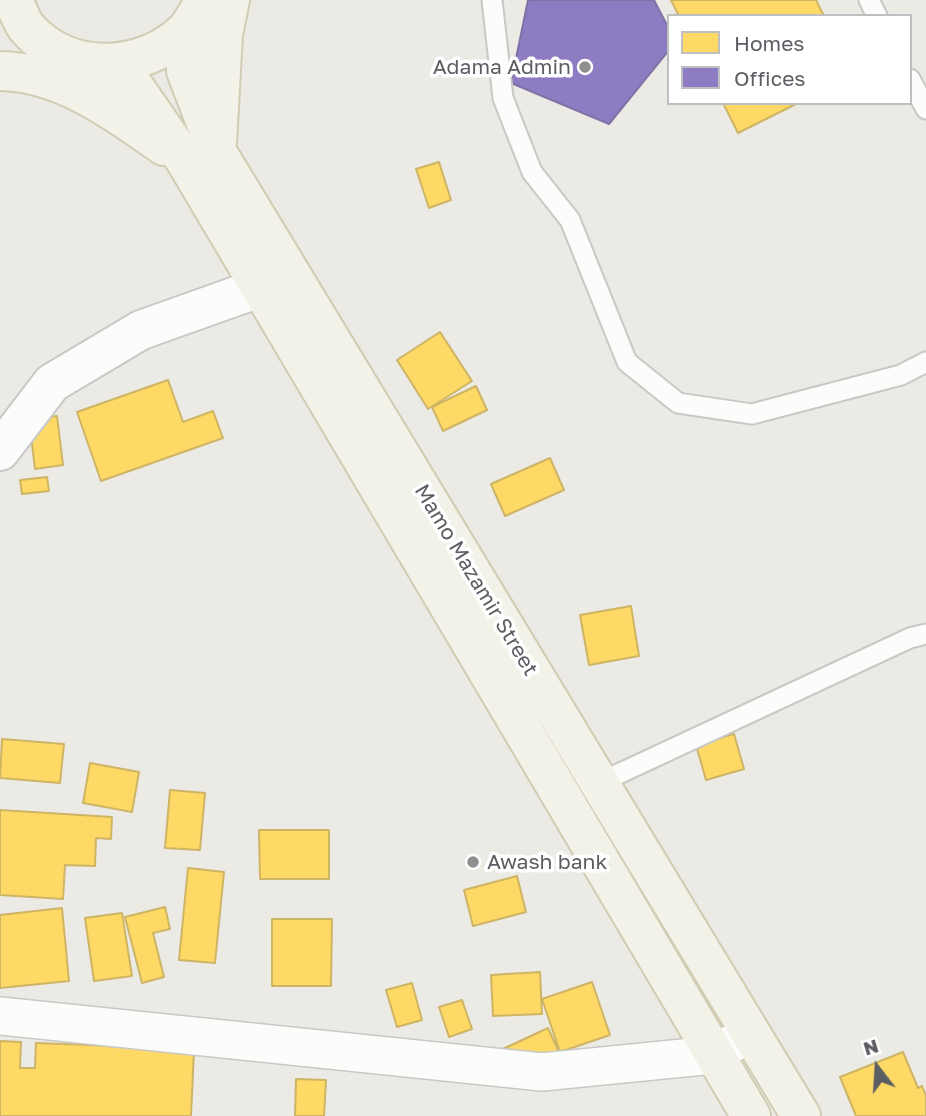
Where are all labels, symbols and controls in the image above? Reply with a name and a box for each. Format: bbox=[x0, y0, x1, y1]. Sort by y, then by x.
legend bbox=[667, 14, 912, 105]
text: Homes bbox=[734, 30, 804, 56]
place label: Adama Admin bbox=[433, 54, 571, 80]
marker: Adama Admin bbox=[577, 59, 593, 75]
text: Offices bbox=[734, 65, 805, 91]
street label: Mamo Mazamir Street bbox=[409, 480, 543, 680]
place label: Awash bank bbox=[487, 849, 607, 875]
marker: Awash bank bbox=[465, 854, 481, 870]
north arrow bbox=[842, 1032, 912, 1102]
text: N bbox=[860, 1033, 881, 1060]

